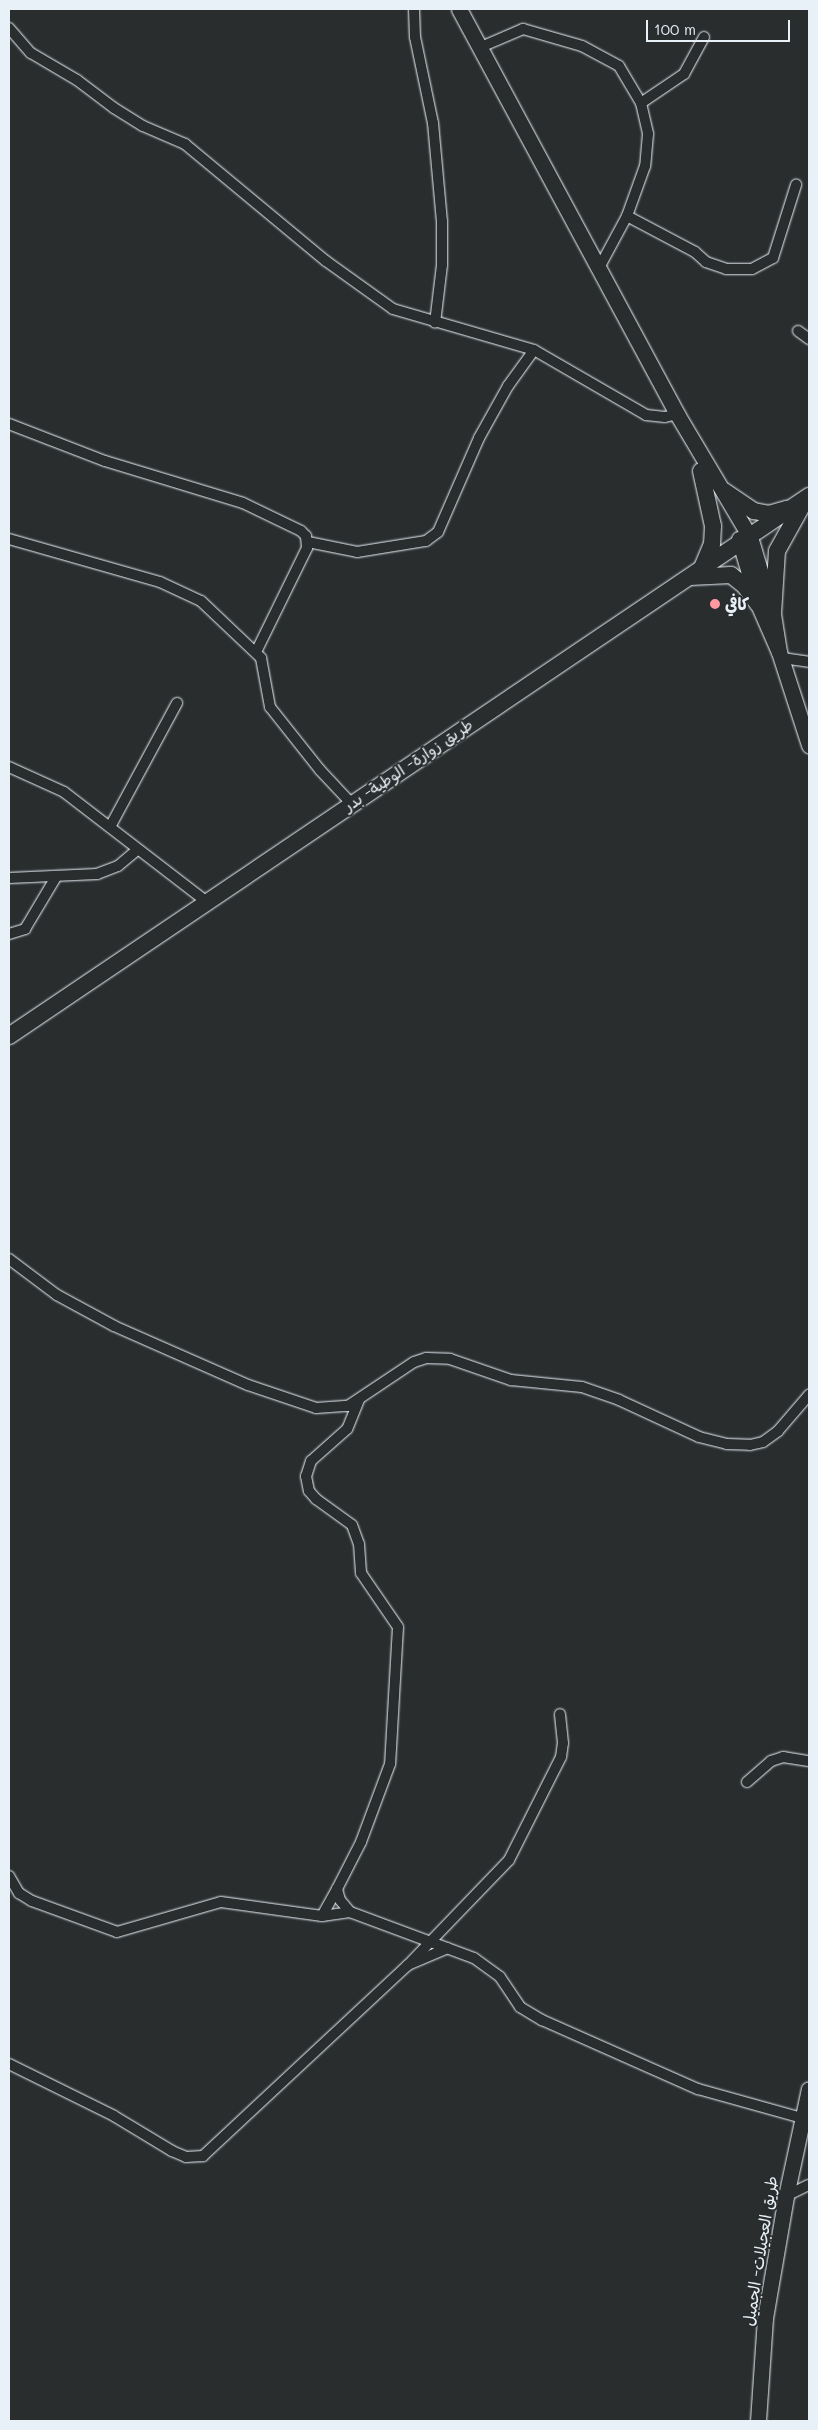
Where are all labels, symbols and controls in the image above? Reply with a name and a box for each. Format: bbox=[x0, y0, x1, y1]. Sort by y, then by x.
scale bar bbox=[648, 10, 792, 42]
text: 100 m bbox=[654, 19, 696, 39]
place label: كافي bbox=[725, 594, 749, 614]
marker: كافي bbox=[709, 598, 721, 610]
street label: طريق زوارة- الوطية- بدر bbox=[340, 715, 476, 815]
street label: طريق العجيلات- الجميل bbox=[739, 2175, 781, 2327]

